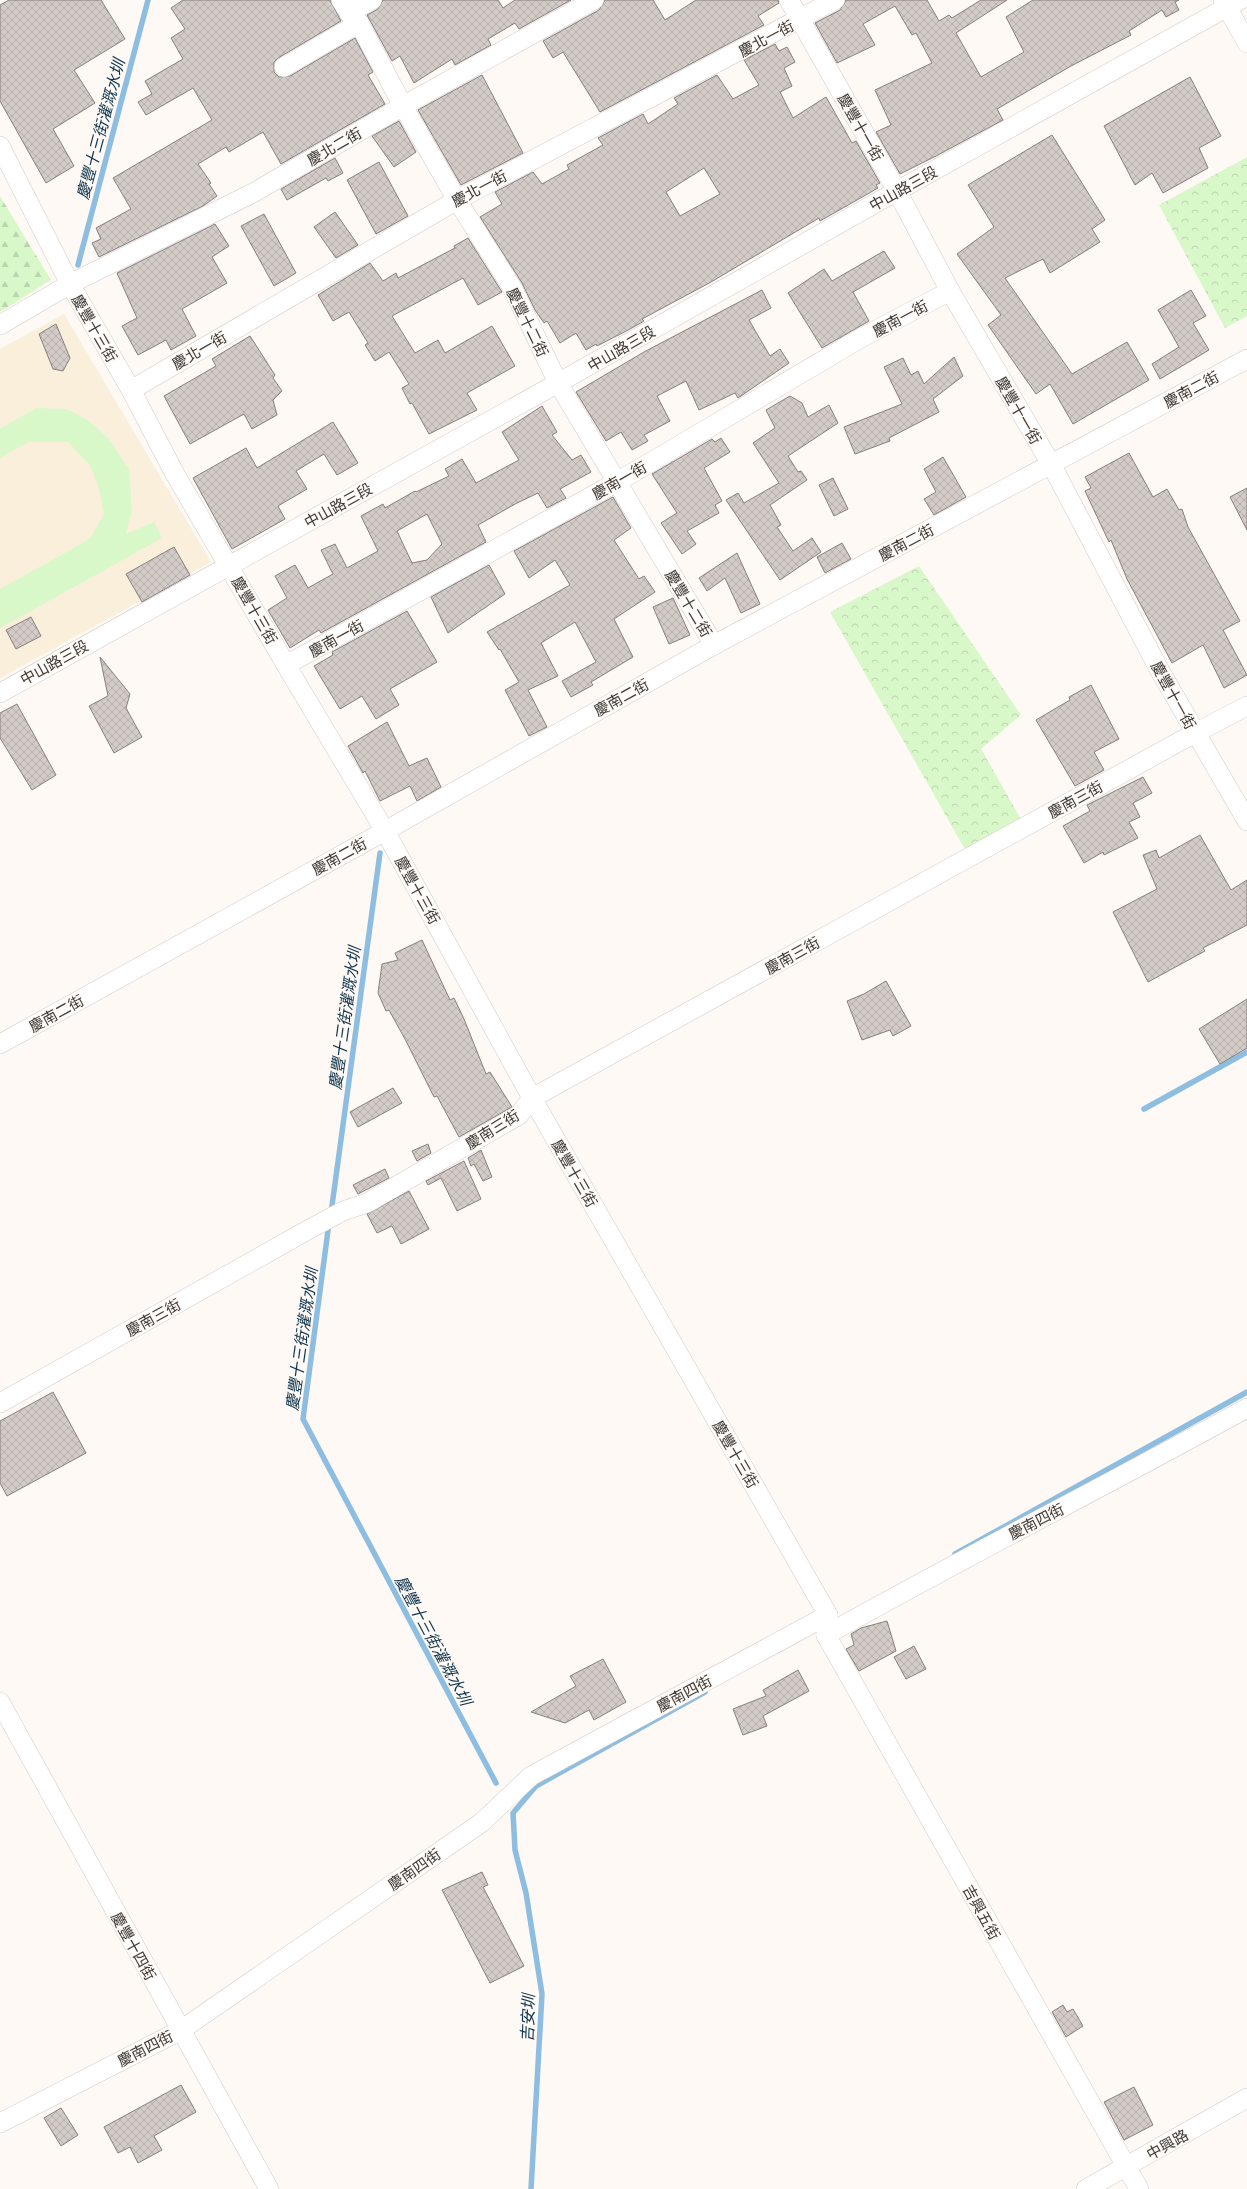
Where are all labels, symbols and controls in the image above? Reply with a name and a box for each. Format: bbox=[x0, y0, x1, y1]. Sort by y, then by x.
street label: 慶北一街 bbox=[735, 16, 797, 60]
water label: 慶豐十三街灌溉水圳 bbox=[72, 55, 128, 201]
street label: 慶豐十一街 bbox=[834, 90, 888, 164]
street label: 慶北二街 bbox=[304, 123, 364, 169]
street label: 中山路三段 bbox=[866, 162, 940, 214]
street label: 慶北一街 bbox=[448, 166, 510, 210]
street label: 慶豐十二街 bbox=[503, 284, 553, 360]
street label: 慶豐十三街 bbox=[68, 291, 122, 365]
street label: 慶南一街 bbox=[869, 296, 931, 340]
street label: 中山路三段 bbox=[584, 321, 658, 375]
street label: 慶北一街 bbox=[169, 327, 229, 373]
street label: 慶南二街 bbox=[1160, 367, 1222, 411]
street label: 慶豐十一街 bbox=[992, 373, 1046, 447]
street label: 慶南一街 bbox=[589, 457, 649, 503]
street label: 中山路三段 bbox=[301, 479, 375, 531]
street label: 慶南二街 bbox=[875, 520, 937, 564]
street label: 慶豐十二街 bbox=[662, 566, 716, 640]
street label: 慶豐十三街 bbox=[228, 573, 282, 647]
street label: 慶南一街 bbox=[305, 616, 367, 660]
street label: 中山路三段 bbox=[17, 636, 91, 688]
street label: 慶豐十一街 bbox=[1148, 658, 1200, 732]
street label: 慶南二街 bbox=[590, 675, 652, 719]
street label: 慶南三街 bbox=[1044, 777, 1106, 821]
street label: 慶南二街 bbox=[308, 834, 370, 878]
street label: 慶豐十三街 bbox=[392, 853, 444, 927]
street label: 慶南三街 bbox=[761, 933, 823, 977]
water label: 慶豐十三街灌溉水圳 bbox=[325, 943, 364, 1091]
street label: 慶南二街 bbox=[25, 991, 87, 1035]
street label: 慶南三街 bbox=[462, 1105, 522, 1153]
street label: 慶豐十三街 bbox=[548, 1136, 602, 1210]
water label: 慶豐十三街灌溉水圳 bbox=[282, 1264, 321, 1412]
street label: 慶南三街 bbox=[122, 1295, 184, 1339]
street label: 慶豐十三街 bbox=[709, 1417, 763, 1491]
street label: 慶南四街 bbox=[1005, 1499, 1067, 1543]
water label: 慶豐十三街灌溉水圳 bbox=[392, 1572, 477, 1710]
street label: 慶南四街 bbox=[653, 1671, 715, 1715]
street label: 慶南四街 bbox=[384, 1844, 444, 1894]
street label: 吉興五街 bbox=[960, 1881, 1004, 1943]
street label: 慶豐十四街 bbox=[108, 1909, 160, 1983]
water label: 吉安圳 bbox=[517, 1992, 537, 2042]
street label: 慶南四街 bbox=[114, 2026, 176, 2070]
street label: 中興路 bbox=[1143, 2125, 1191, 2163]

